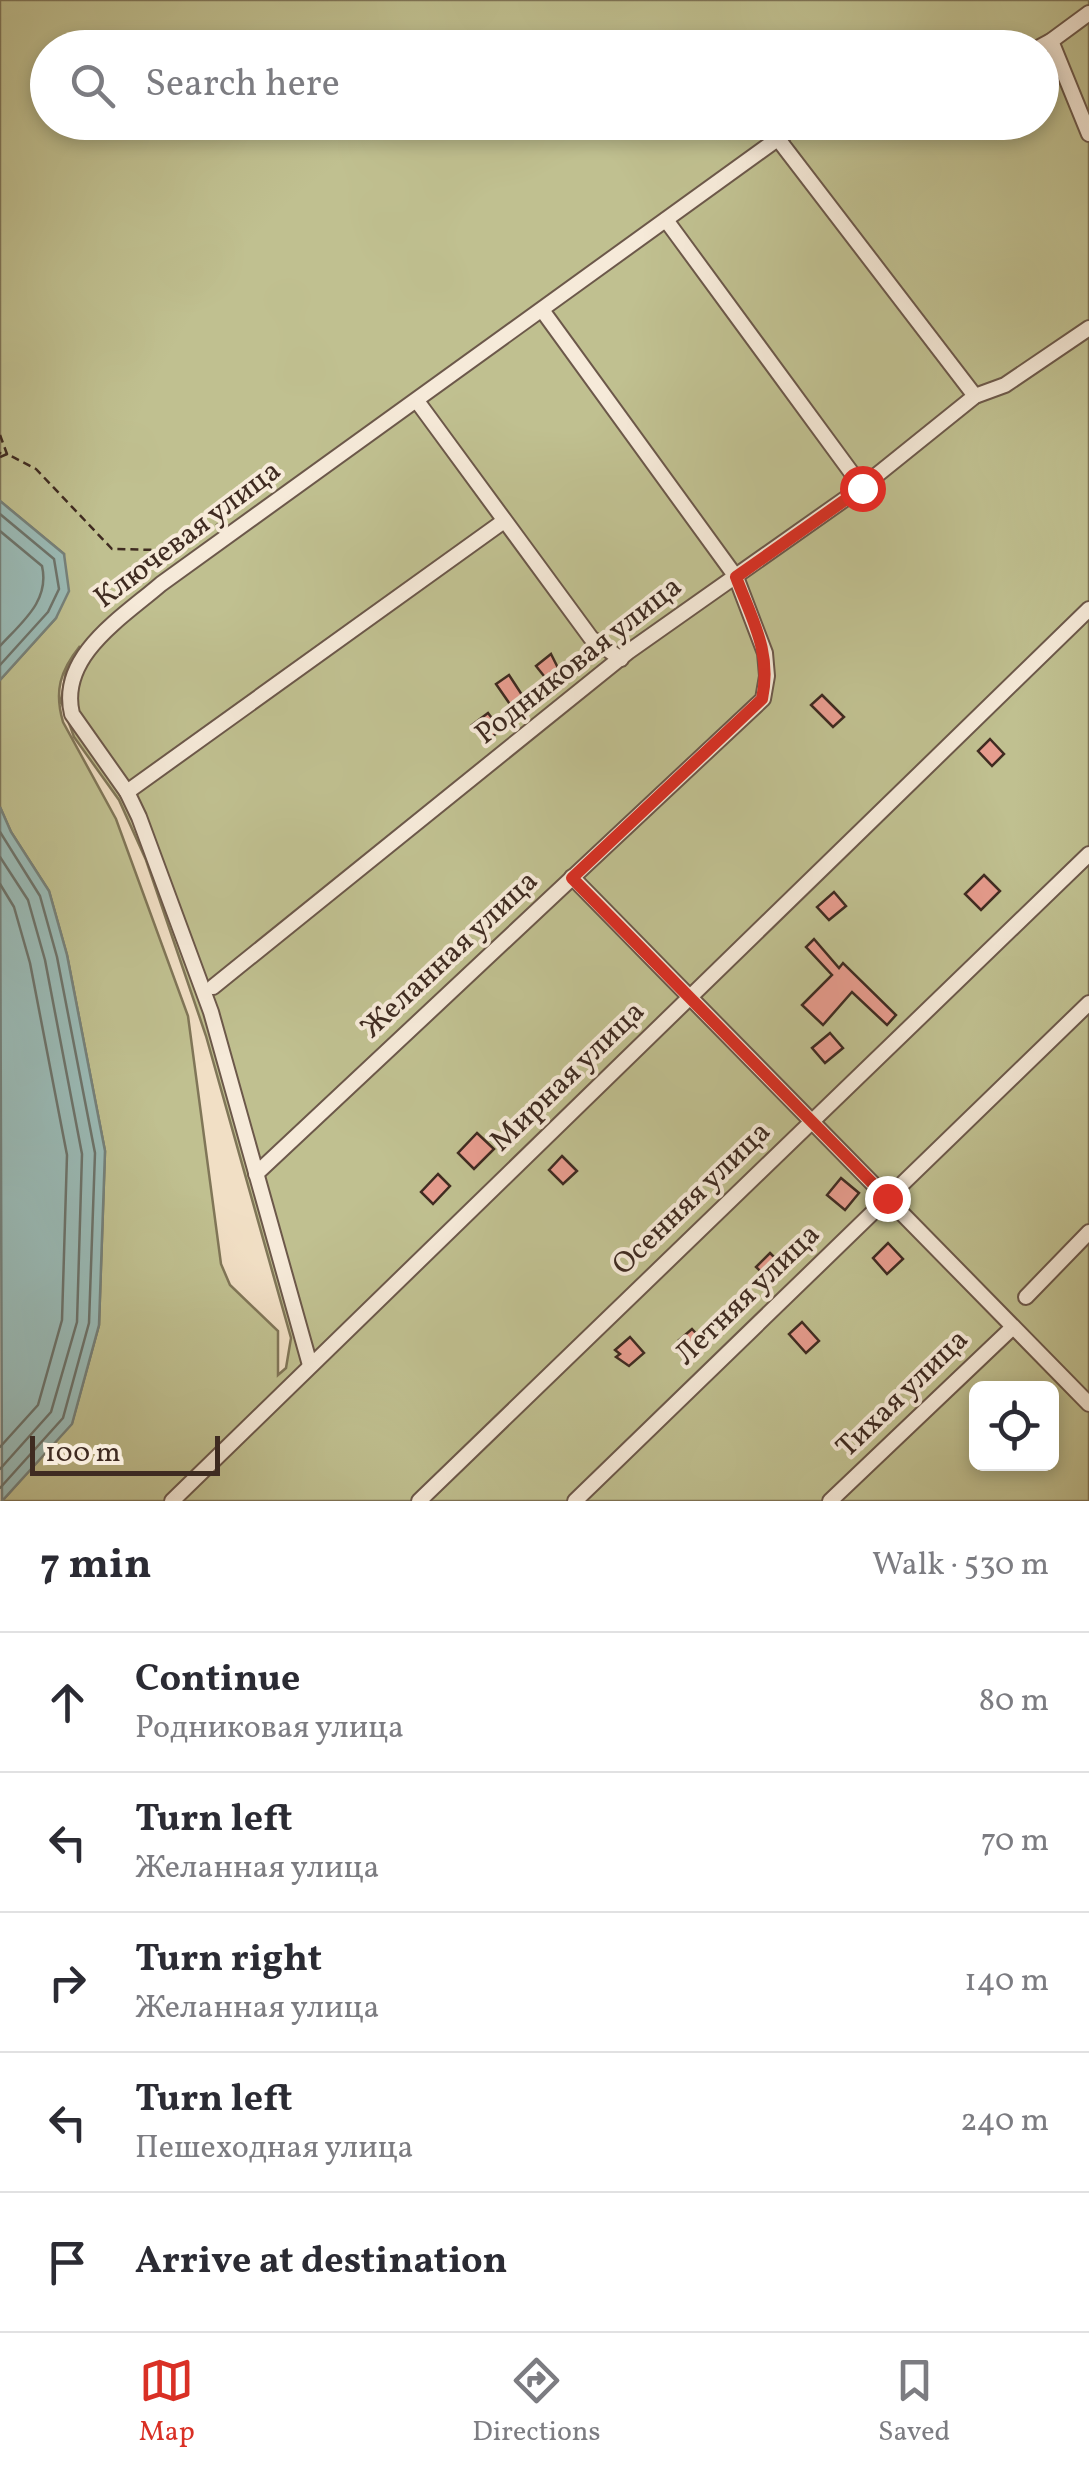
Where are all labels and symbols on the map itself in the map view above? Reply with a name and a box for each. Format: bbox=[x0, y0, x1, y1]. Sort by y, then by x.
street label: Ключевая улица bbox=[86, 451, 290, 619]
route start bbox=[840, 466, 886, 512]
street label: Родниковая улица bbox=[467, 567, 691, 755]
street label: Желанная улица bbox=[352, 861, 548, 1049]
street label: Мирная улица bbox=[481, 992, 655, 1162]
street label: Осенняя улица bbox=[603, 1112, 781, 1286]
route end bbox=[865, 1176, 911, 1222]
street label: Летняя улица bbox=[666, 1215, 830, 1375]
street label: Тихая улица bbox=[827, 1320, 979, 1468]
scale bar bbox=[30, 1431, 220, 1476]

